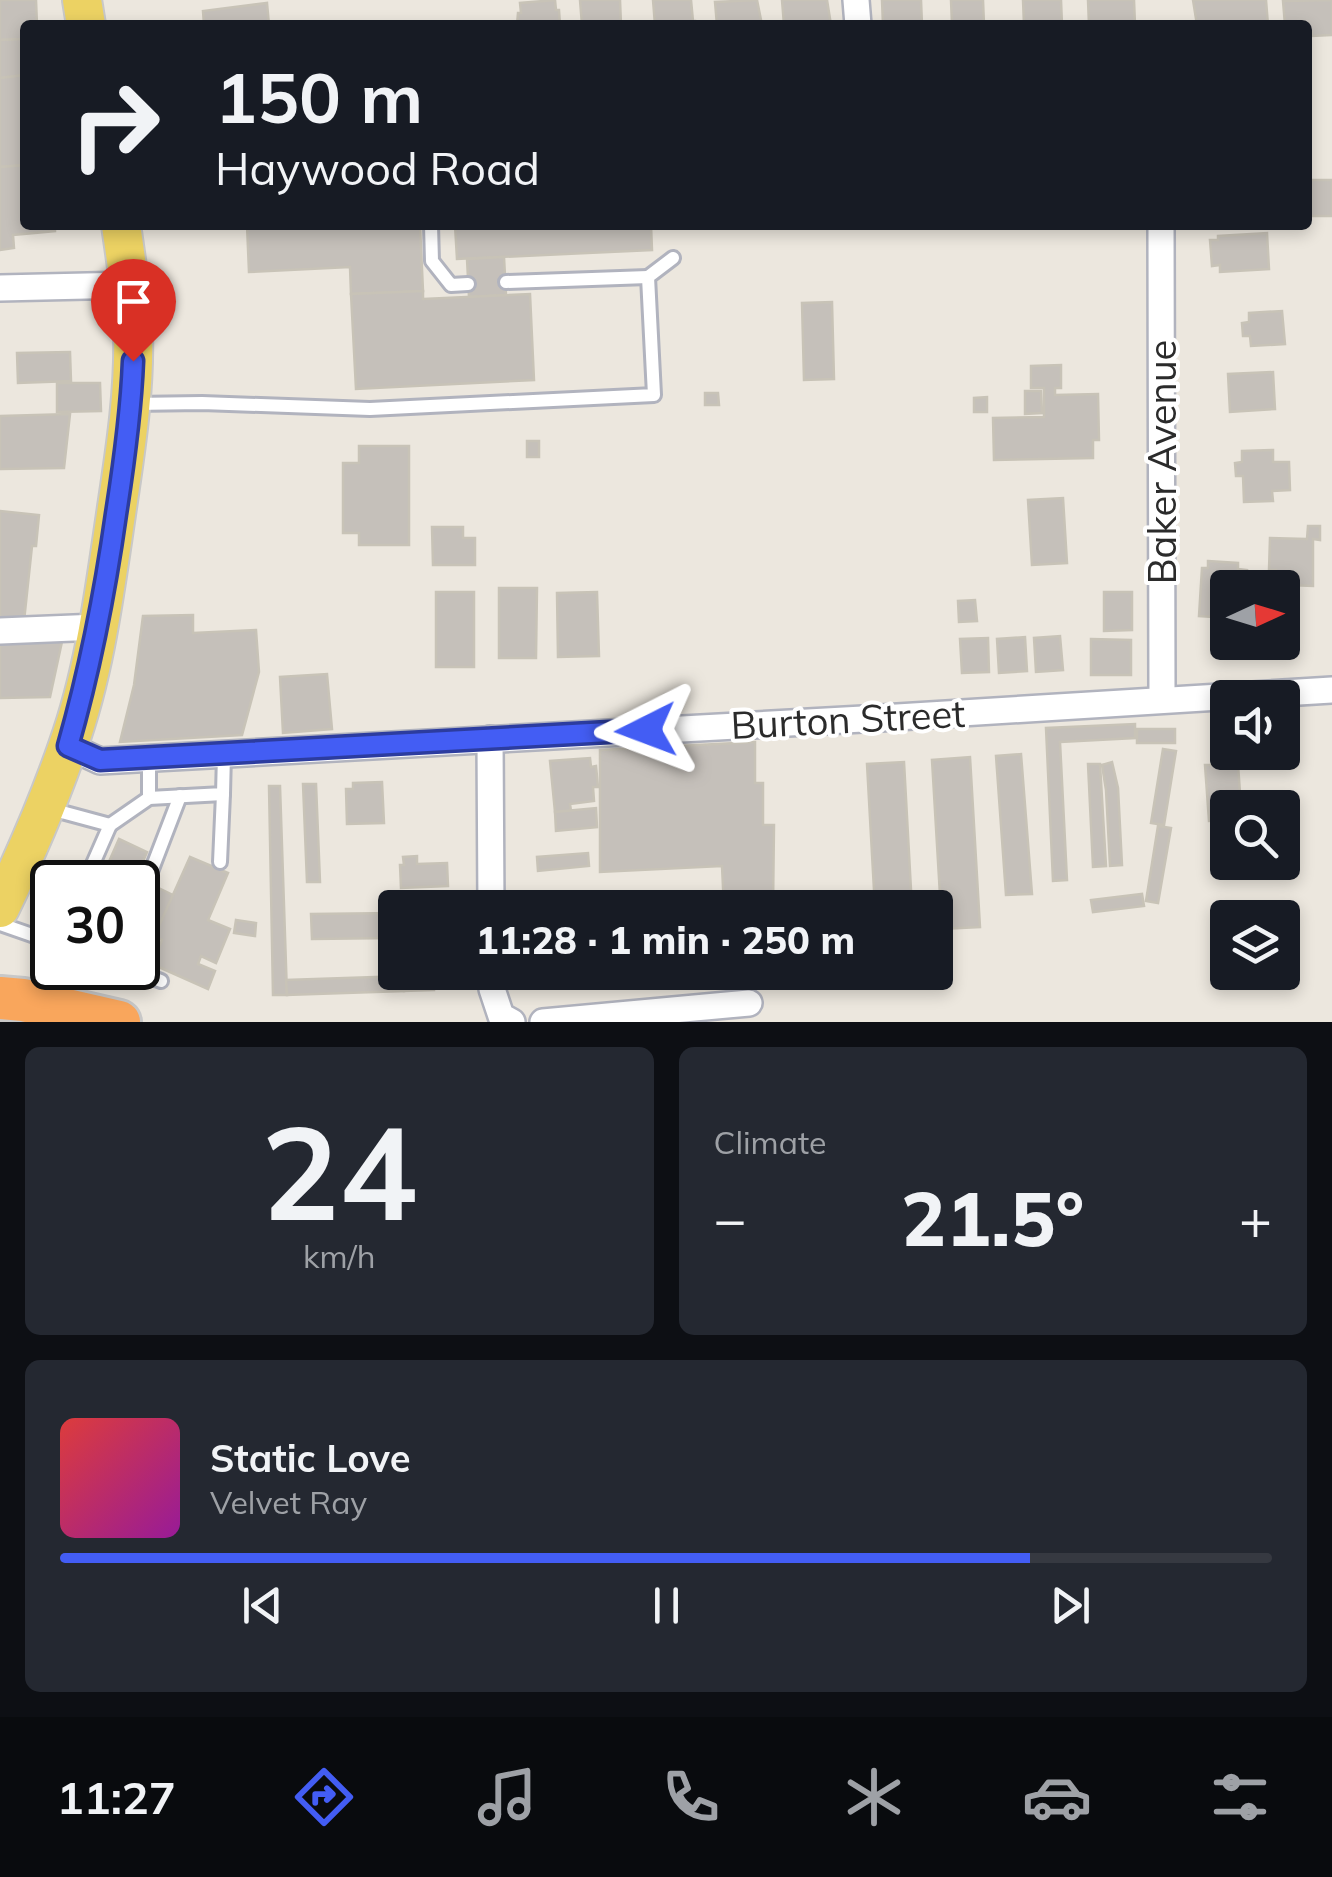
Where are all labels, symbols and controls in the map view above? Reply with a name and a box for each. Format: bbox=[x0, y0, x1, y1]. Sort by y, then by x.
text: 150 m bbox=[215, 53, 423, 141]
icon: right bbox=[50, 60, 180, 190]
text: Haywood Road bbox=[215, 140, 540, 196]
pin bbox=[91, 259, 176, 362]
icon: arrive bbox=[106, 274, 161, 329]
street label: Baker Avenue bbox=[1138, 340, 1186, 584]
north arrow bbox=[1210, 570, 1300, 660]
map controls bbox=[1210, 570, 1300, 990]
position arrow bbox=[594, 678, 698, 782]
button: sound bbox=[1210, 680, 1300, 770]
street label: Burton Street bbox=[730, 689, 966, 749]
button: search bbox=[1210, 790, 1300, 880]
speed limit sign: 30 bbox=[30, 860, 160, 990]
button: layers bbox=[1210, 900, 1300, 990]
text: 11:28 · 1 min · 250 m bbox=[476, 916, 855, 964]
text: 24 bbox=[261, 1089, 417, 1253]
text: Climate bbox=[714, 1122, 826, 1162]
text: 21.5° bbox=[901, 1171, 1084, 1265]
text: − bbox=[714, 1184, 747, 1253]
text: + bbox=[1239, 1184, 1272, 1253]
text: km/h bbox=[303, 1236, 375, 1276]
text: Static Love bbox=[210, 1434, 411, 1482]
text: Velvet Ray bbox=[210, 1482, 367, 1522]
icon: previous bbox=[235, 1578, 290, 1633]
icon: pause bbox=[639, 1578, 694, 1633]
icon: next bbox=[1043, 1578, 1098, 1633]
icon: directions bbox=[289, 1762, 359, 1832]
icon: music bbox=[472, 1762, 542, 1832]
icon: phone bbox=[656, 1762, 726, 1832]
icon: climate bbox=[839, 1762, 909, 1832]
icon: car bbox=[1022, 1762, 1092, 1832]
icon: filters bbox=[1205, 1762, 1275, 1832]
text: 11:27 bbox=[57, 1769, 176, 1825]

